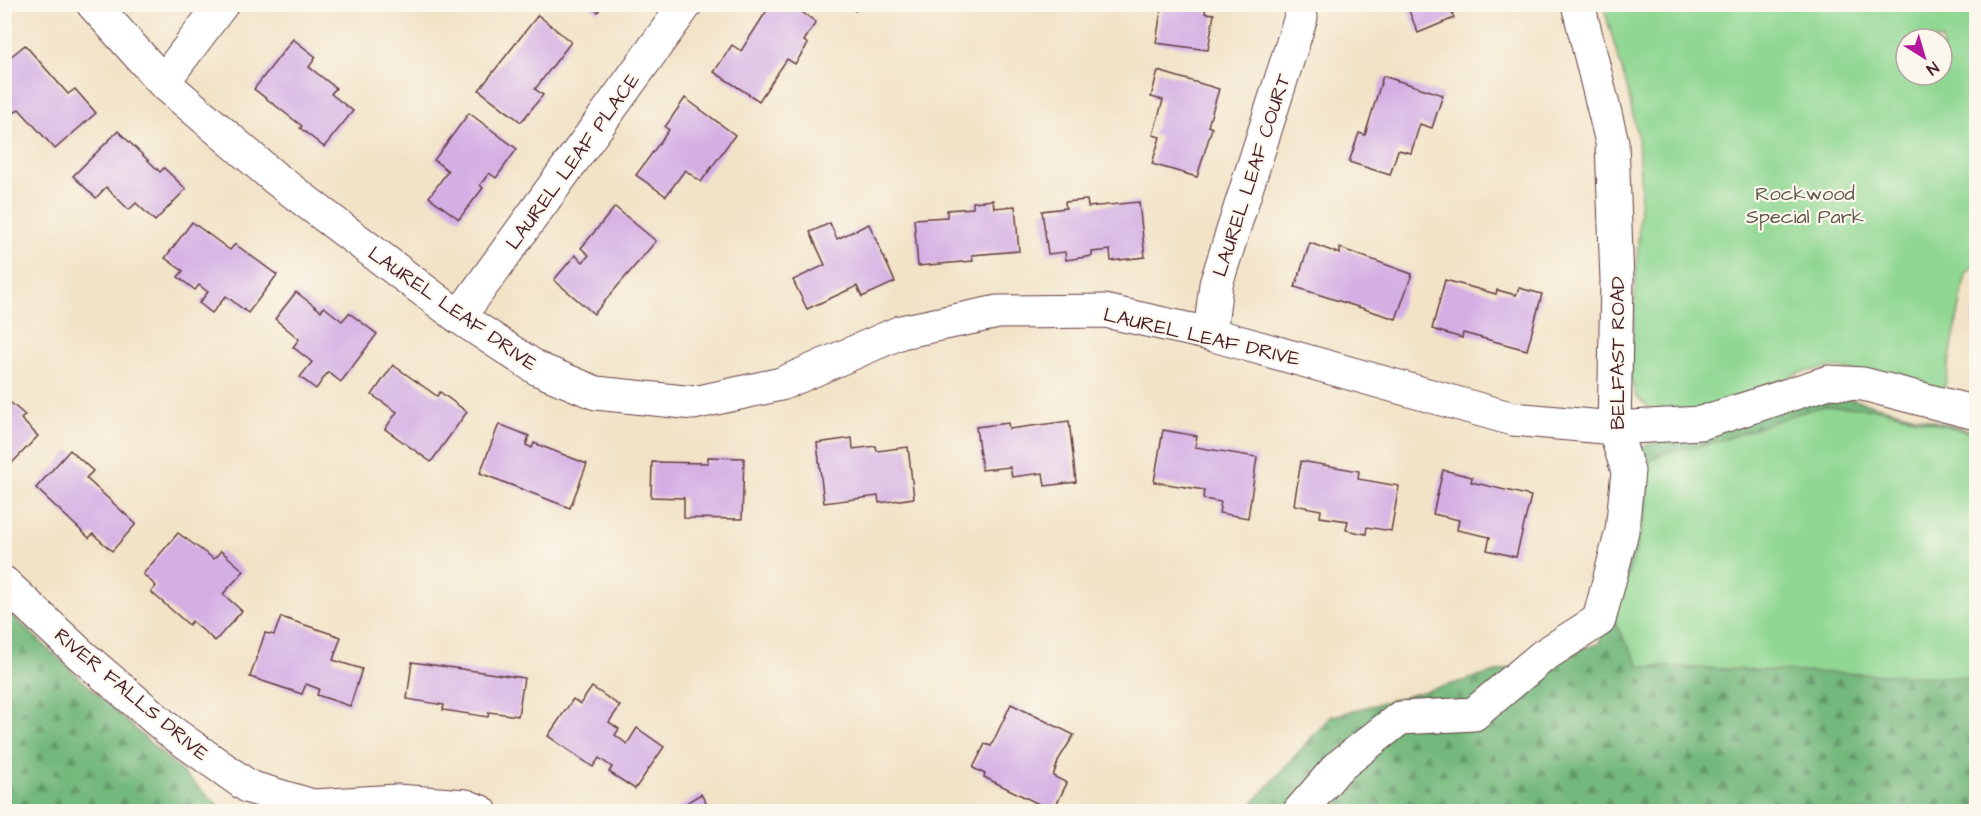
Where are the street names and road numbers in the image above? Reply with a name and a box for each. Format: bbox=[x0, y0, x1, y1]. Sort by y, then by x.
street label: LAUREL LEAF PLACE bbox=[499, 68, 646, 255]
street label: LAUREL LEAF COURT bbox=[1206, 70, 1298, 280]
street label: LAUREL LEAF DRIVE bbox=[362, 240, 543, 378]
street label: BELFAST ROAD bbox=[1604, 276, 1632, 430]
street label: LAUREL LEAF DRIVE bbox=[1101, 301, 1303, 373]
street label: RIVER FALLS DRIVE bbox=[48, 622, 215, 768]

